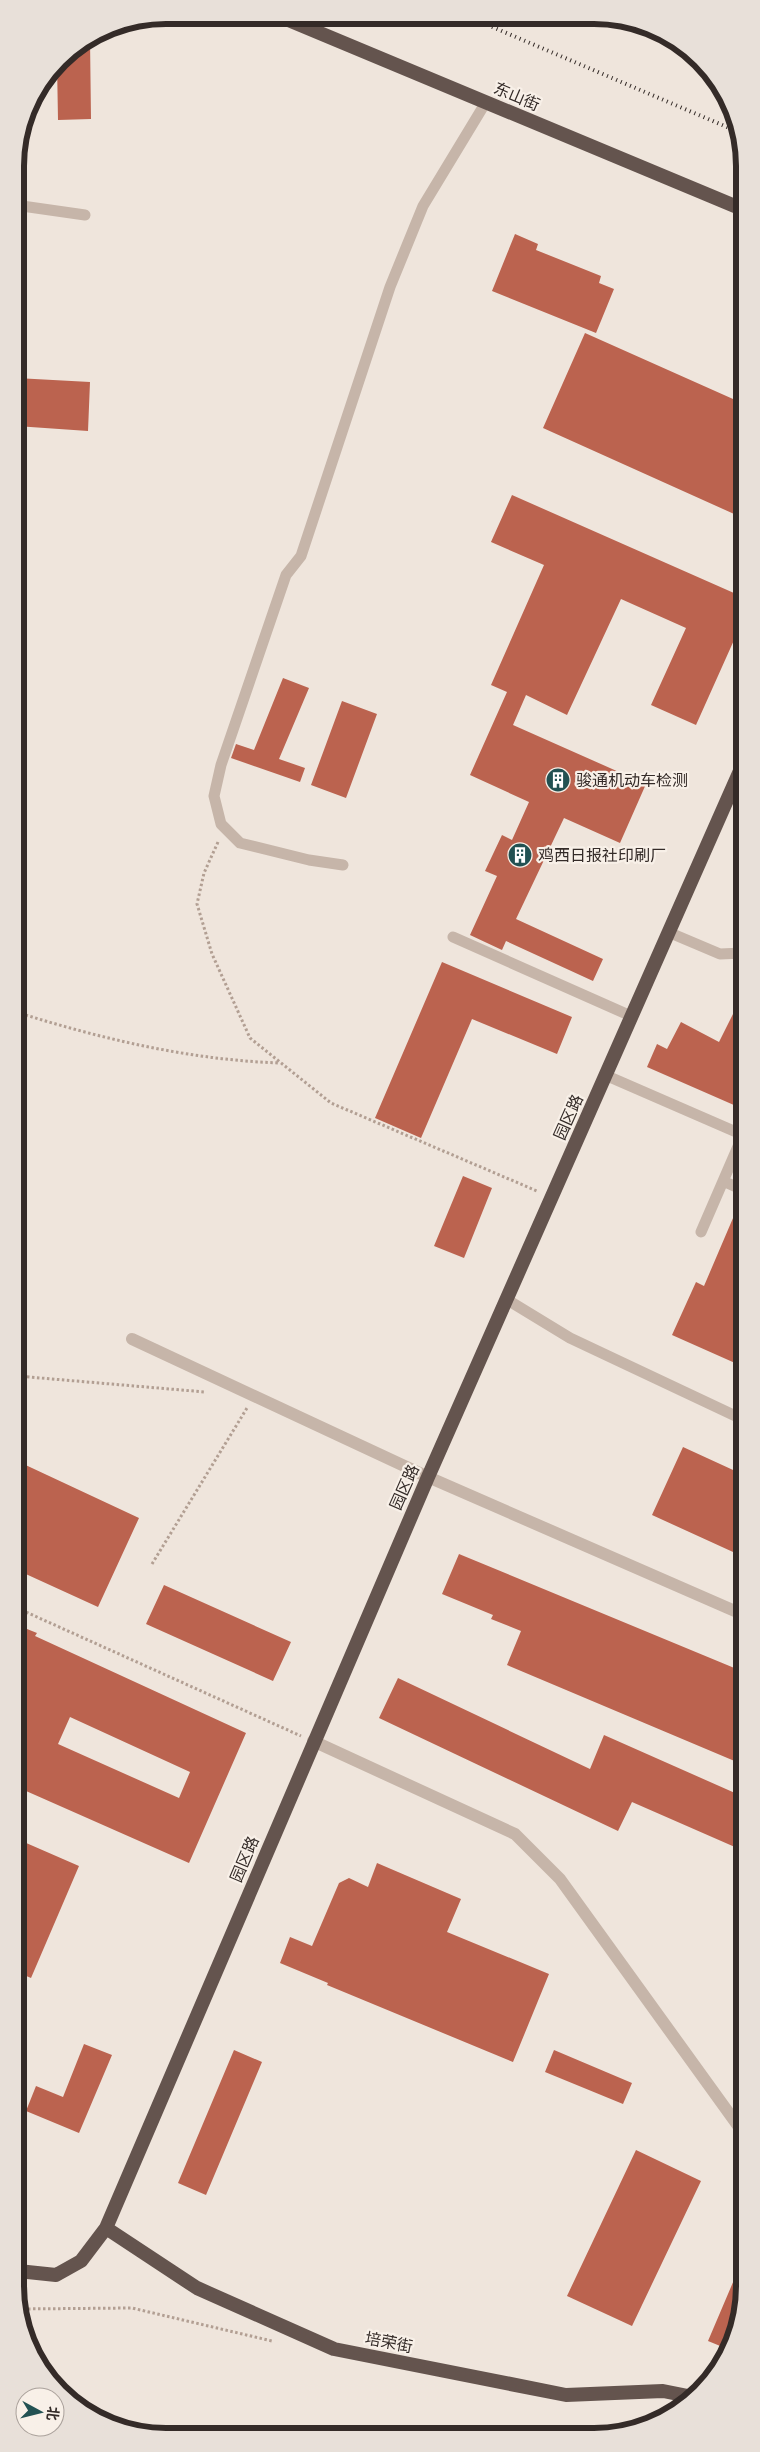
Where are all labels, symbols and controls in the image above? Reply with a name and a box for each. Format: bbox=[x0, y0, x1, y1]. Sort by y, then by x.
street label: 东山街 bbox=[491, 77, 543, 115]
building icon: 骏通机动车检测 bbox=[545, 767, 571, 793]
place label: 骏通机动车检测 bbox=[576, 770, 688, 790]
building icon: 鸡西日报社印刷厂 bbox=[507, 842, 533, 868]
place label: 鸡西日报社印刷厂 bbox=[538, 845, 666, 865]
street label: 园区路 bbox=[549, 1091, 587, 1143]
street label: 园区路 bbox=[385, 1461, 423, 1513]
street label: 园区路 bbox=[225, 1833, 263, 1885]
street label: 培荣街 bbox=[364, 2328, 414, 2356]
north arrow bbox=[15, 2387, 65, 2437]
text: 北 bbox=[43, 2406, 63, 2422]

